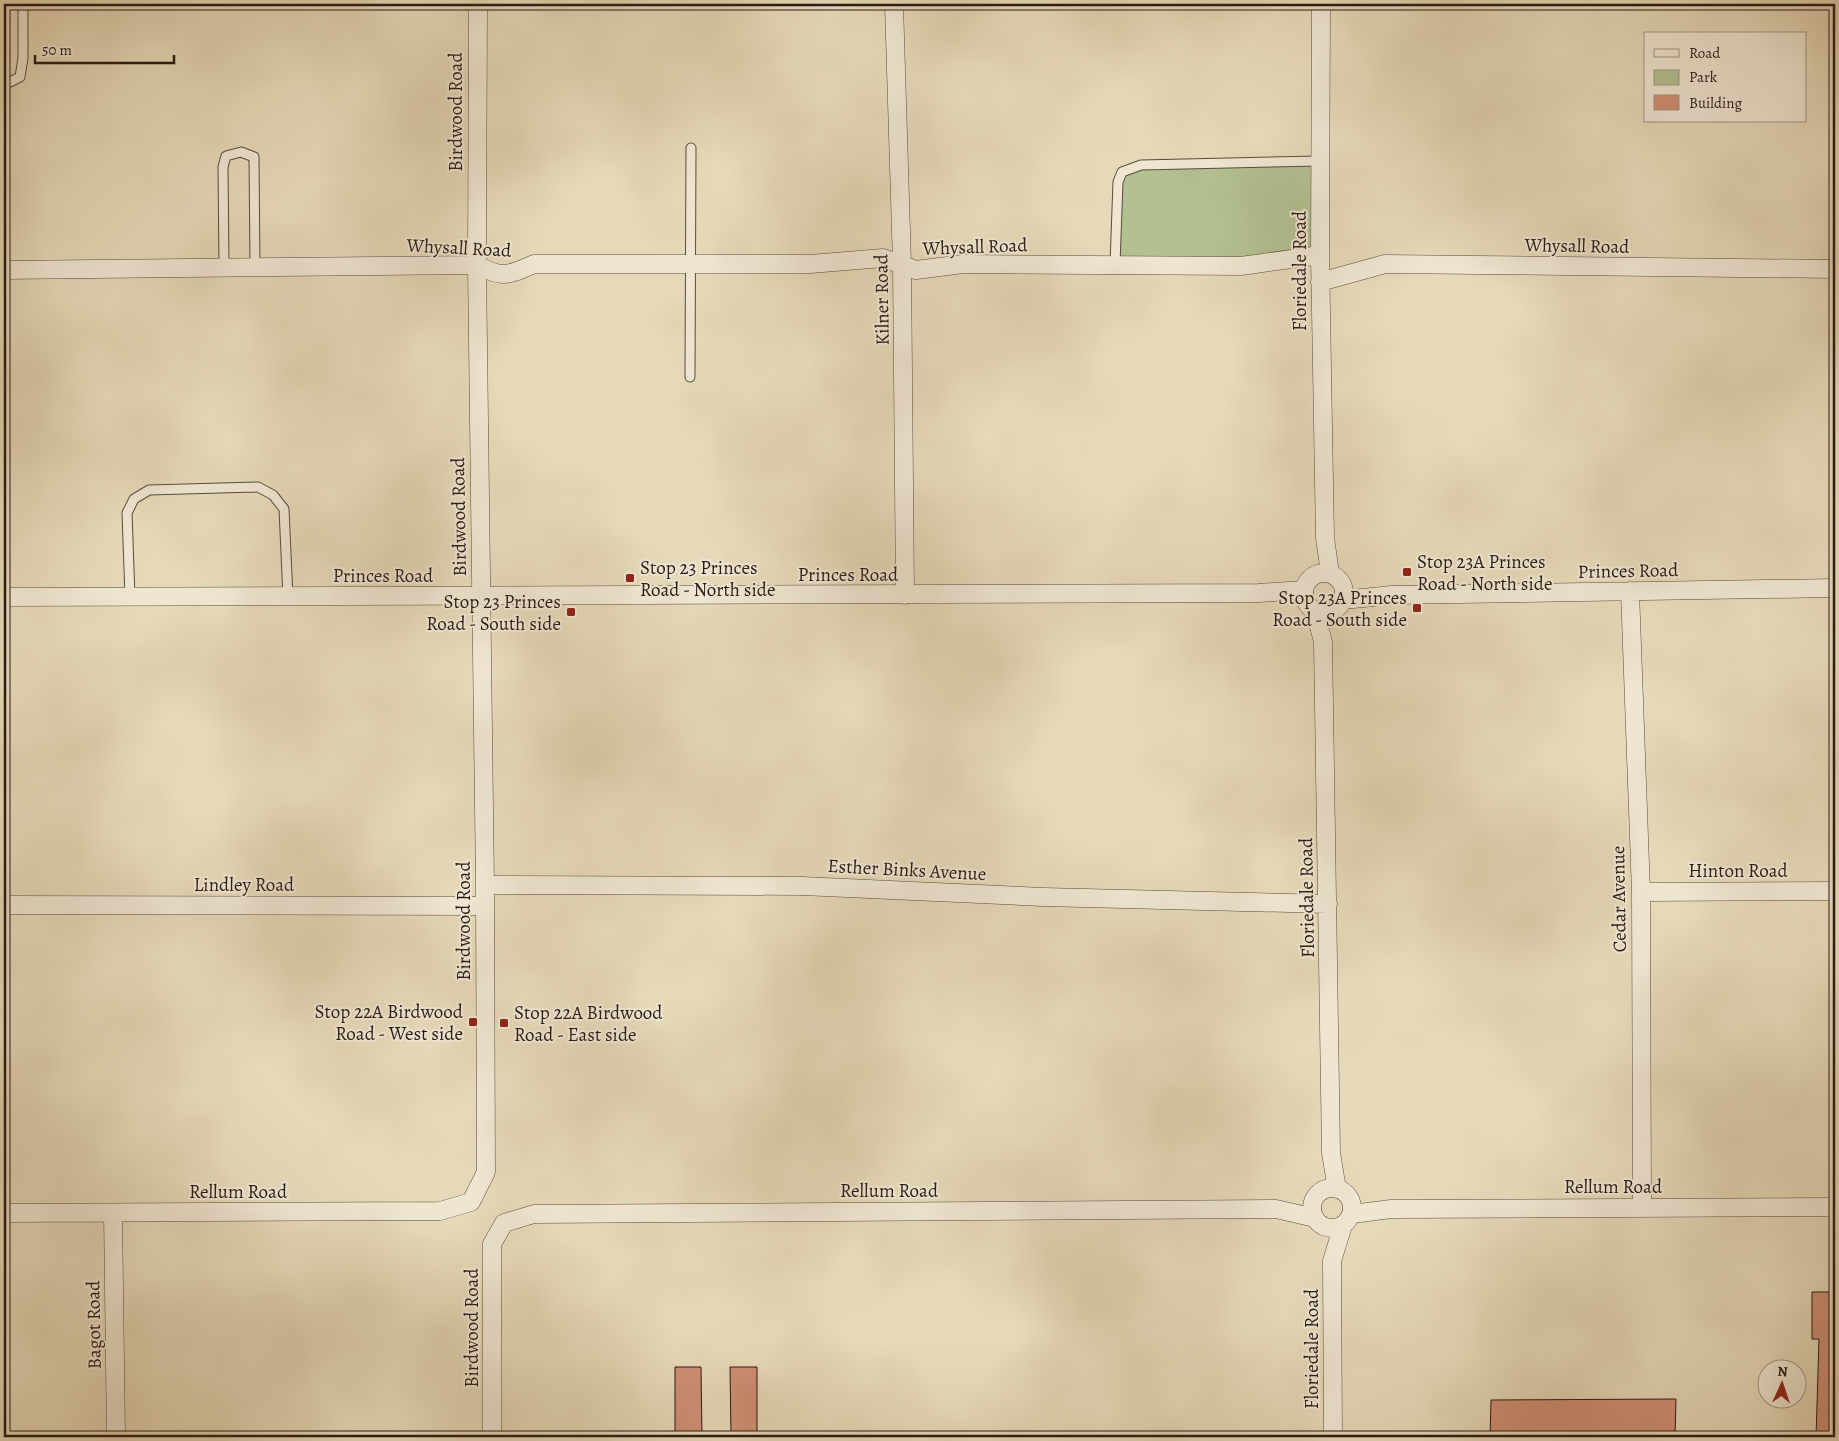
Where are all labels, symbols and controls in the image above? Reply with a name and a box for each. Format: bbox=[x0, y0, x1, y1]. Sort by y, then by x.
scale bar bbox=[35, 32, 174, 64]
legend bbox=[1644, 32, 1806, 122]
text: 50 m bbox=[42, 40, 72, 60]
text: Road bbox=[1689, 43, 1721, 63]
street label: Birdwood Road bbox=[443, 52, 469, 172]
text: Park bbox=[1689, 67, 1718, 87]
text: Building bbox=[1689, 93, 1742, 113]
street label: Floriedale Road bbox=[1287, 210, 1313, 331]
street label: Whysall Road bbox=[405, 232, 513, 264]
street label: Whysall Road bbox=[921, 232, 1029, 262]
street label: Whysall Road bbox=[1523, 232, 1630, 260]
street label: Kilner Road bbox=[868, 253, 896, 346]
street label: Birdwood Road bbox=[445, 456, 473, 577]
place label: Stop 23A Princes Road - North side bbox=[1417, 549, 1552, 597]
place label: Stop 23 Princes Road - North side bbox=[640, 555, 775, 603]
street label: Princes Road bbox=[1578, 557, 1679, 585]
street label: Princes Road bbox=[798, 562, 899, 588]
street label: Princes Road bbox=[333, 563, 434, 589]
marker: Stop 23A Princes Road - North side bbox=[1401, 566, 1413, 578]
marker: Stop 23 Princes Road - North side bbox=[624, 572, 636, 584]
place label: Stop 23A Princes Road - South side bbox=[1272, 585, 1407, 633]
place label: Stop 23 Princes Road - South side bbox=[426, 589, 561, 637]
marker: Stop 23A Princes Road - South side bbox=[1411, 602, 1423, 614]
marker: Stop 23 Princes Road - South side bbox=[565, 606, 577, 618]
street label: Floriedale Road bbox=[1293, 837, 1321, 958]
street label: Cedar Avenue bbox=[1605, 845, 1633, 953]
street label: Esther Binks Avenue bbox=[827, 853, 987, 887]
street label: Hinton Road bbox=[1688, 858, 1788, 884]
street label: Birdwood Road bbox=[451, 861, 477, 981]
street label: Lindley Road bbox=[194, 872, 295, 898]
place label: Stop 22A Birdwood Road - West side bbox=[314, 999, 464, 1047]
place label: Stop 22A Birdwood Road - East side bbox=[514, 1000, 663, 1048]
marker: Stop 22A Birdwood Road - West side bbox=[467, 1016, 479, 1028]
marker: Stop 22A Birdwood Road - East side bbox=[498, 1017, 510, 1029]
street label: Rellum Road bbox=[1564, 1174, 1663, 1200]
street label: Rellum Road bbox=[840, 1178, 939, 1204]
street label: Rellum Road bbox=[189, 1179, 288, 1205]
street label: Birdwood Road bbox=[459, 1268, 485, 1388]
street label: Bagot Road bbox=[80, 1280, 108, 1370]
street label: Floriedale Road bbox=[1299, 1288, 1325, 1409]
north arrow bbox=[1756, 1358, 1806, 1408]
text: N bbox=[1777, 1362, 1788, 1381]

